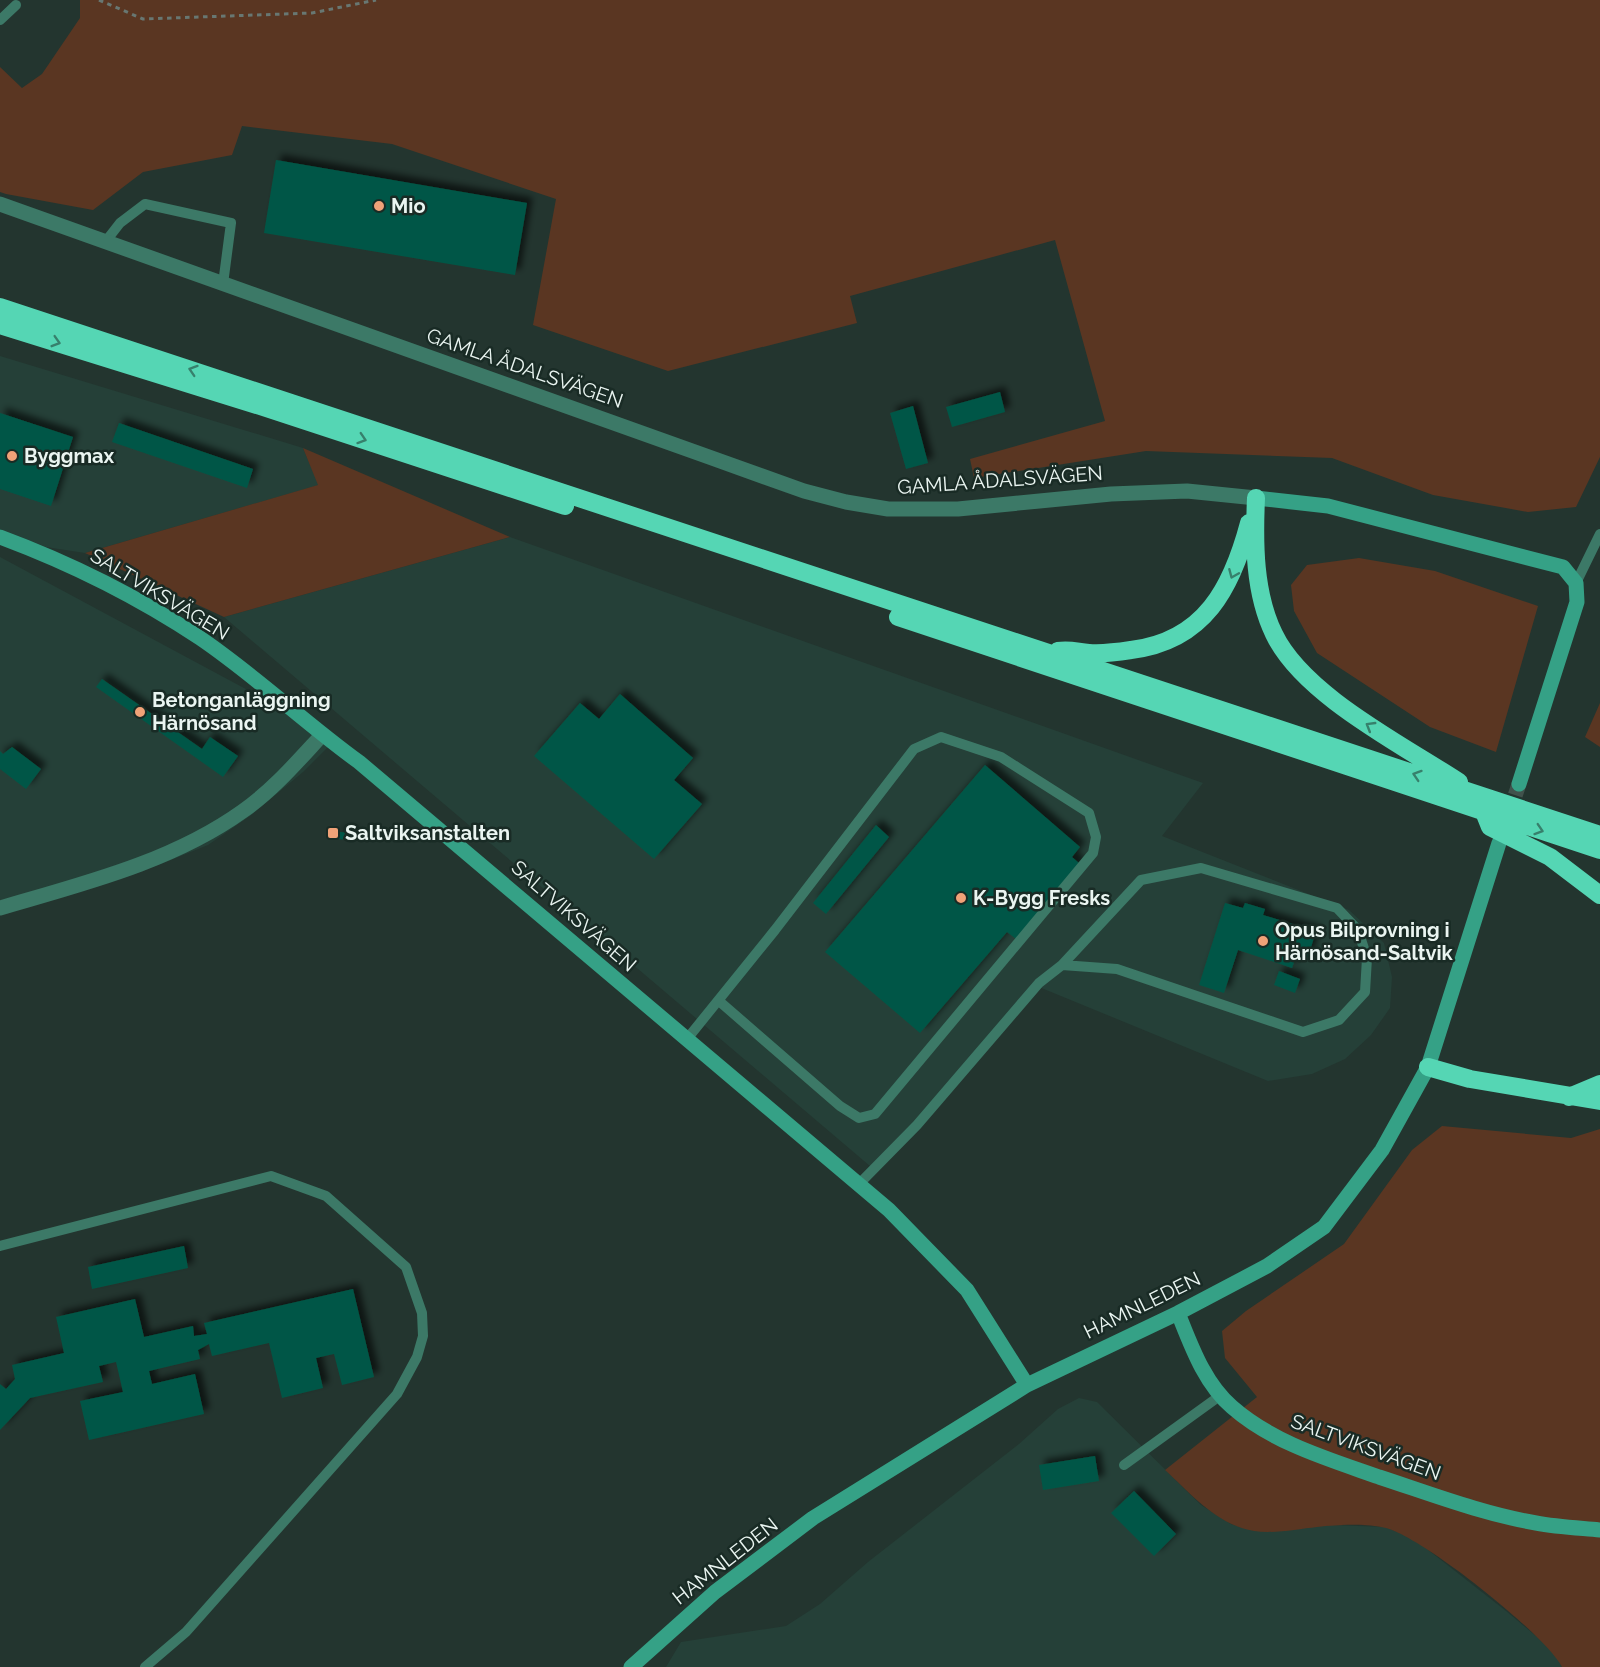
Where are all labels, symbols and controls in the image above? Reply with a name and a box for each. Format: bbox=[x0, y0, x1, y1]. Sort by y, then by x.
place label: Mio bbox=[391, 194, 426, 218]
marker: Mio bbox=[372, 199, 386, 213]
street label: GAMLA ÅDALSVÄGEN bbox=[424, 322, 627, 413]
one-way arrow bbox=[50, 335, 61, 347]
one-way arrow bbox=[188, 365, 199, 378]
one-way arrow bbox=[356, 432, 367, 445]
place label: Byggmax bbox=[24, 444, 115, 468]
marker: Byggmax bbox=[5, 449, 19, 463]
street label: GAMLA ÅDALSVÄGEN bbox=[896, 460, 1104, 499]
street label: SALTVIKSVÄGEN bbox=[86, 543, 234, 645]
one-way arrow bbox=[1228, 568, 1240, 579]
place label: Betonganläggning Härnösand bbox=[152, 688, 331, 735]
marker: Betonganläggning Härnösand bbox=[133, 705, 147, 719]
one-way arrow bbox=[1366, 721, 1376, 733]
one-way arrow bbox=[1412, 770, 1423, 782]
place label: Saltviksanstalten bbox=[345, 821, 510, 845]
one-way arrow bbox=[1533, 823, 1544, 835]
marker: Saltviksanstalten bbox=[326, 826, 340, 840]
street label: SALTVIKSVÄGEN bbox=[507, 855, 641, 977]
place label: K-Bygg Fresks bbox=[973, 886, 1110, 910]
marker: K-Bygg Fresks bbox=[954, 891, 968, 905]
place label: Opus Bilprovning i Härnösand-Saltvik bbox=[1275, 918, 1454, 965]
marker: Opus Bilprovning i Härnösand-Saltvik bbox=[1256, 934, 1270, 948]
street label: HAMNLEDEN bbox=[1080, 1266, 1204, 1344]
street label: SALTVIKSVÄGEN bbox=[1288, 1409, 1444, 1485]
street label: HAMNLEDEN bbox=[668, 1512, 782, 1610]

